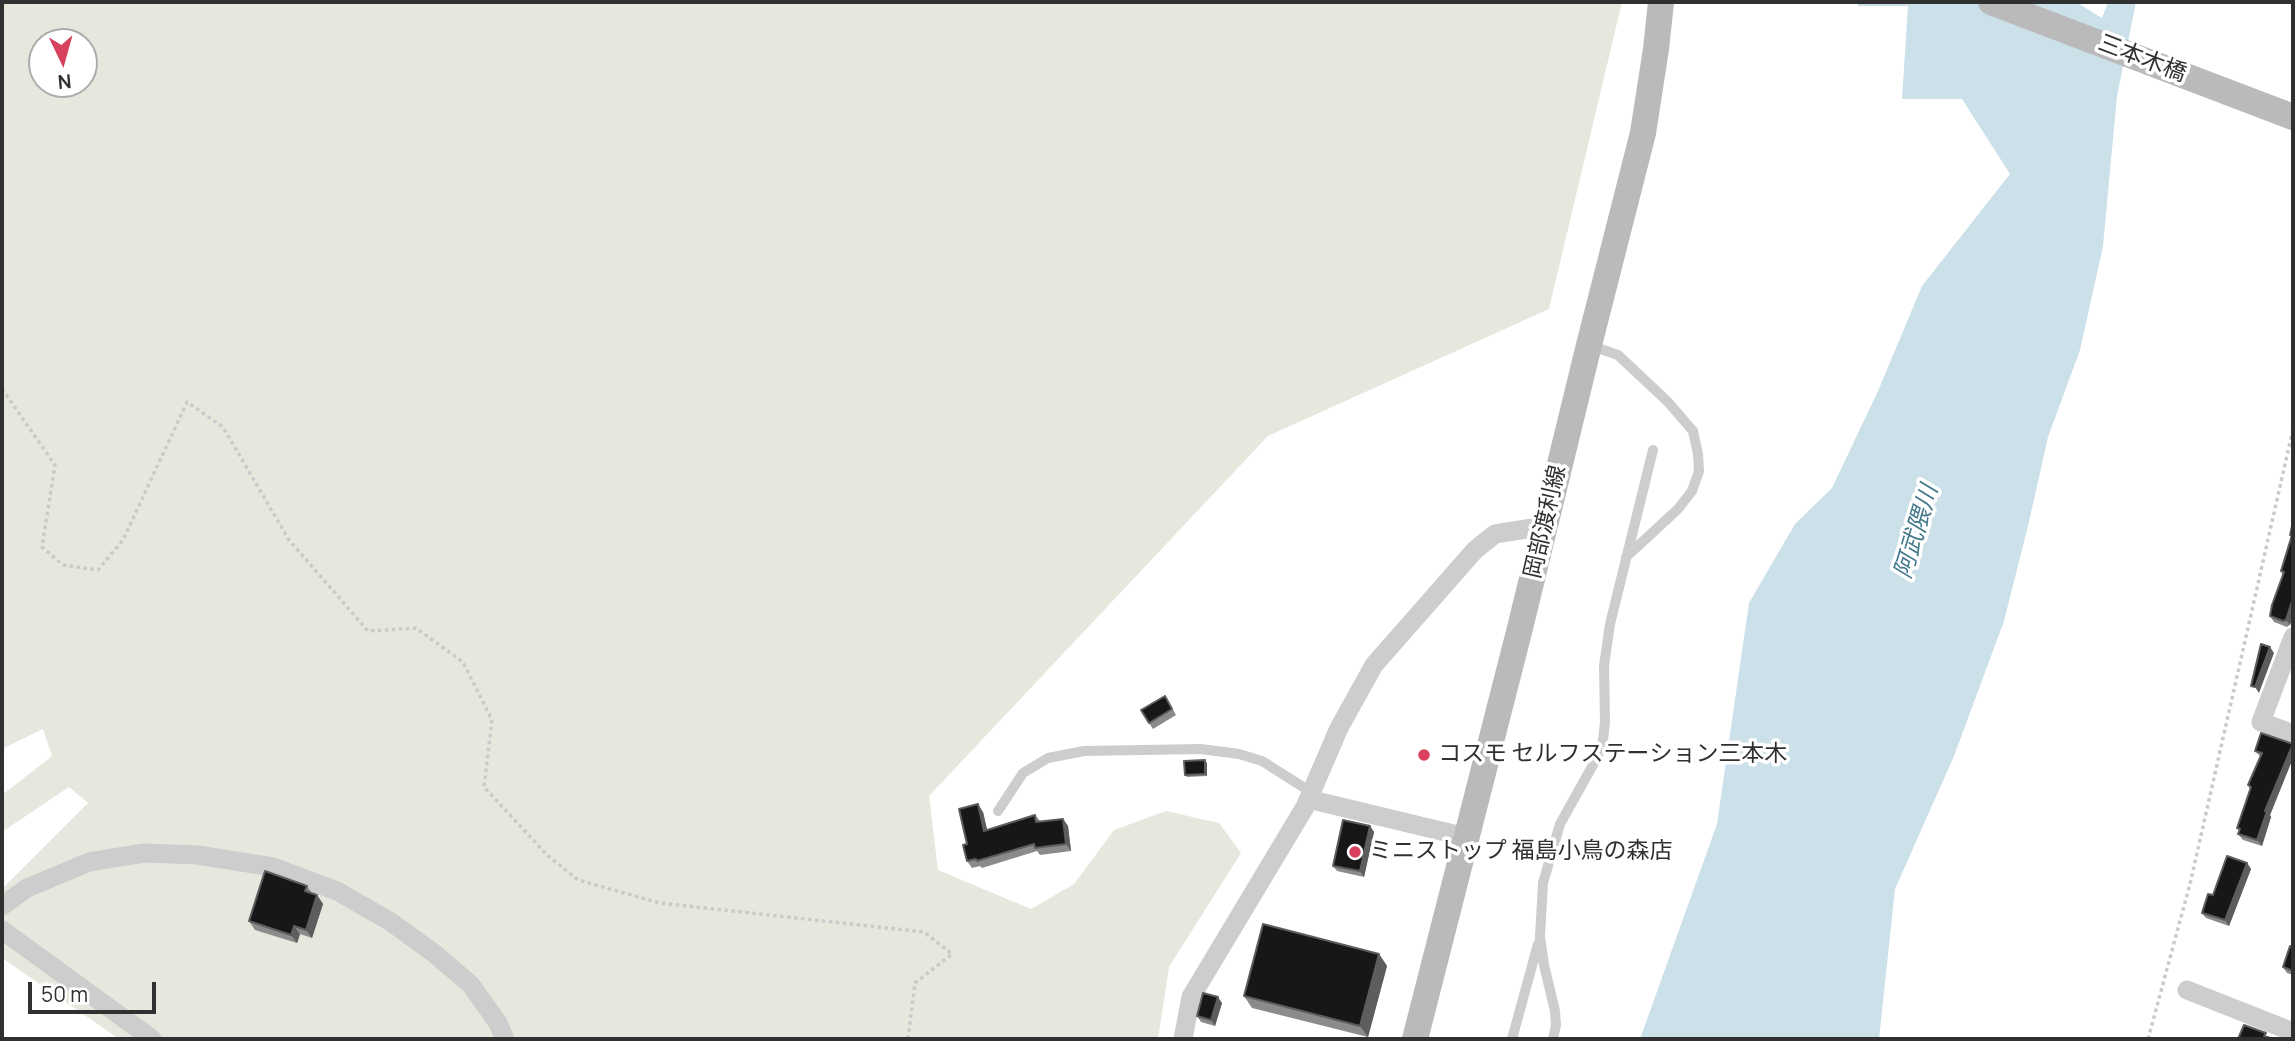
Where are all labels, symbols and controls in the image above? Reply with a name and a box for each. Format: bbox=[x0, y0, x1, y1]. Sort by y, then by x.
north arrow bbox=[28, 28, 98, 98]
street label: 三本木橋 bbox=[2094, 30, 2190, 88]
text: N bbox=[57, 68, 73, 95]
street label: 岡部渡利線 bbox=[1520, 463, 1572, 581]
water label: 阿武隈川 bbox=[1889, 482, 1945, 582]
place label: コスモ セルフステーション三本木 bbox=[1438, 741, 1788, 769]
marker: コスモ セルフステーション三本木 bbox=[1416, 747, 1432, 763]
place label: ミニストップ 福島小鳥の森店 bbox=[1369, 838, 1673, 866]
marker: ミニストップ 福島小鳥の森店 bbox=[1347, 844, 1363, 860]
scale bar bbox=[32, 968, 159, 1012]
text: 50 m bbox=[41, 980, 88, 1008]

